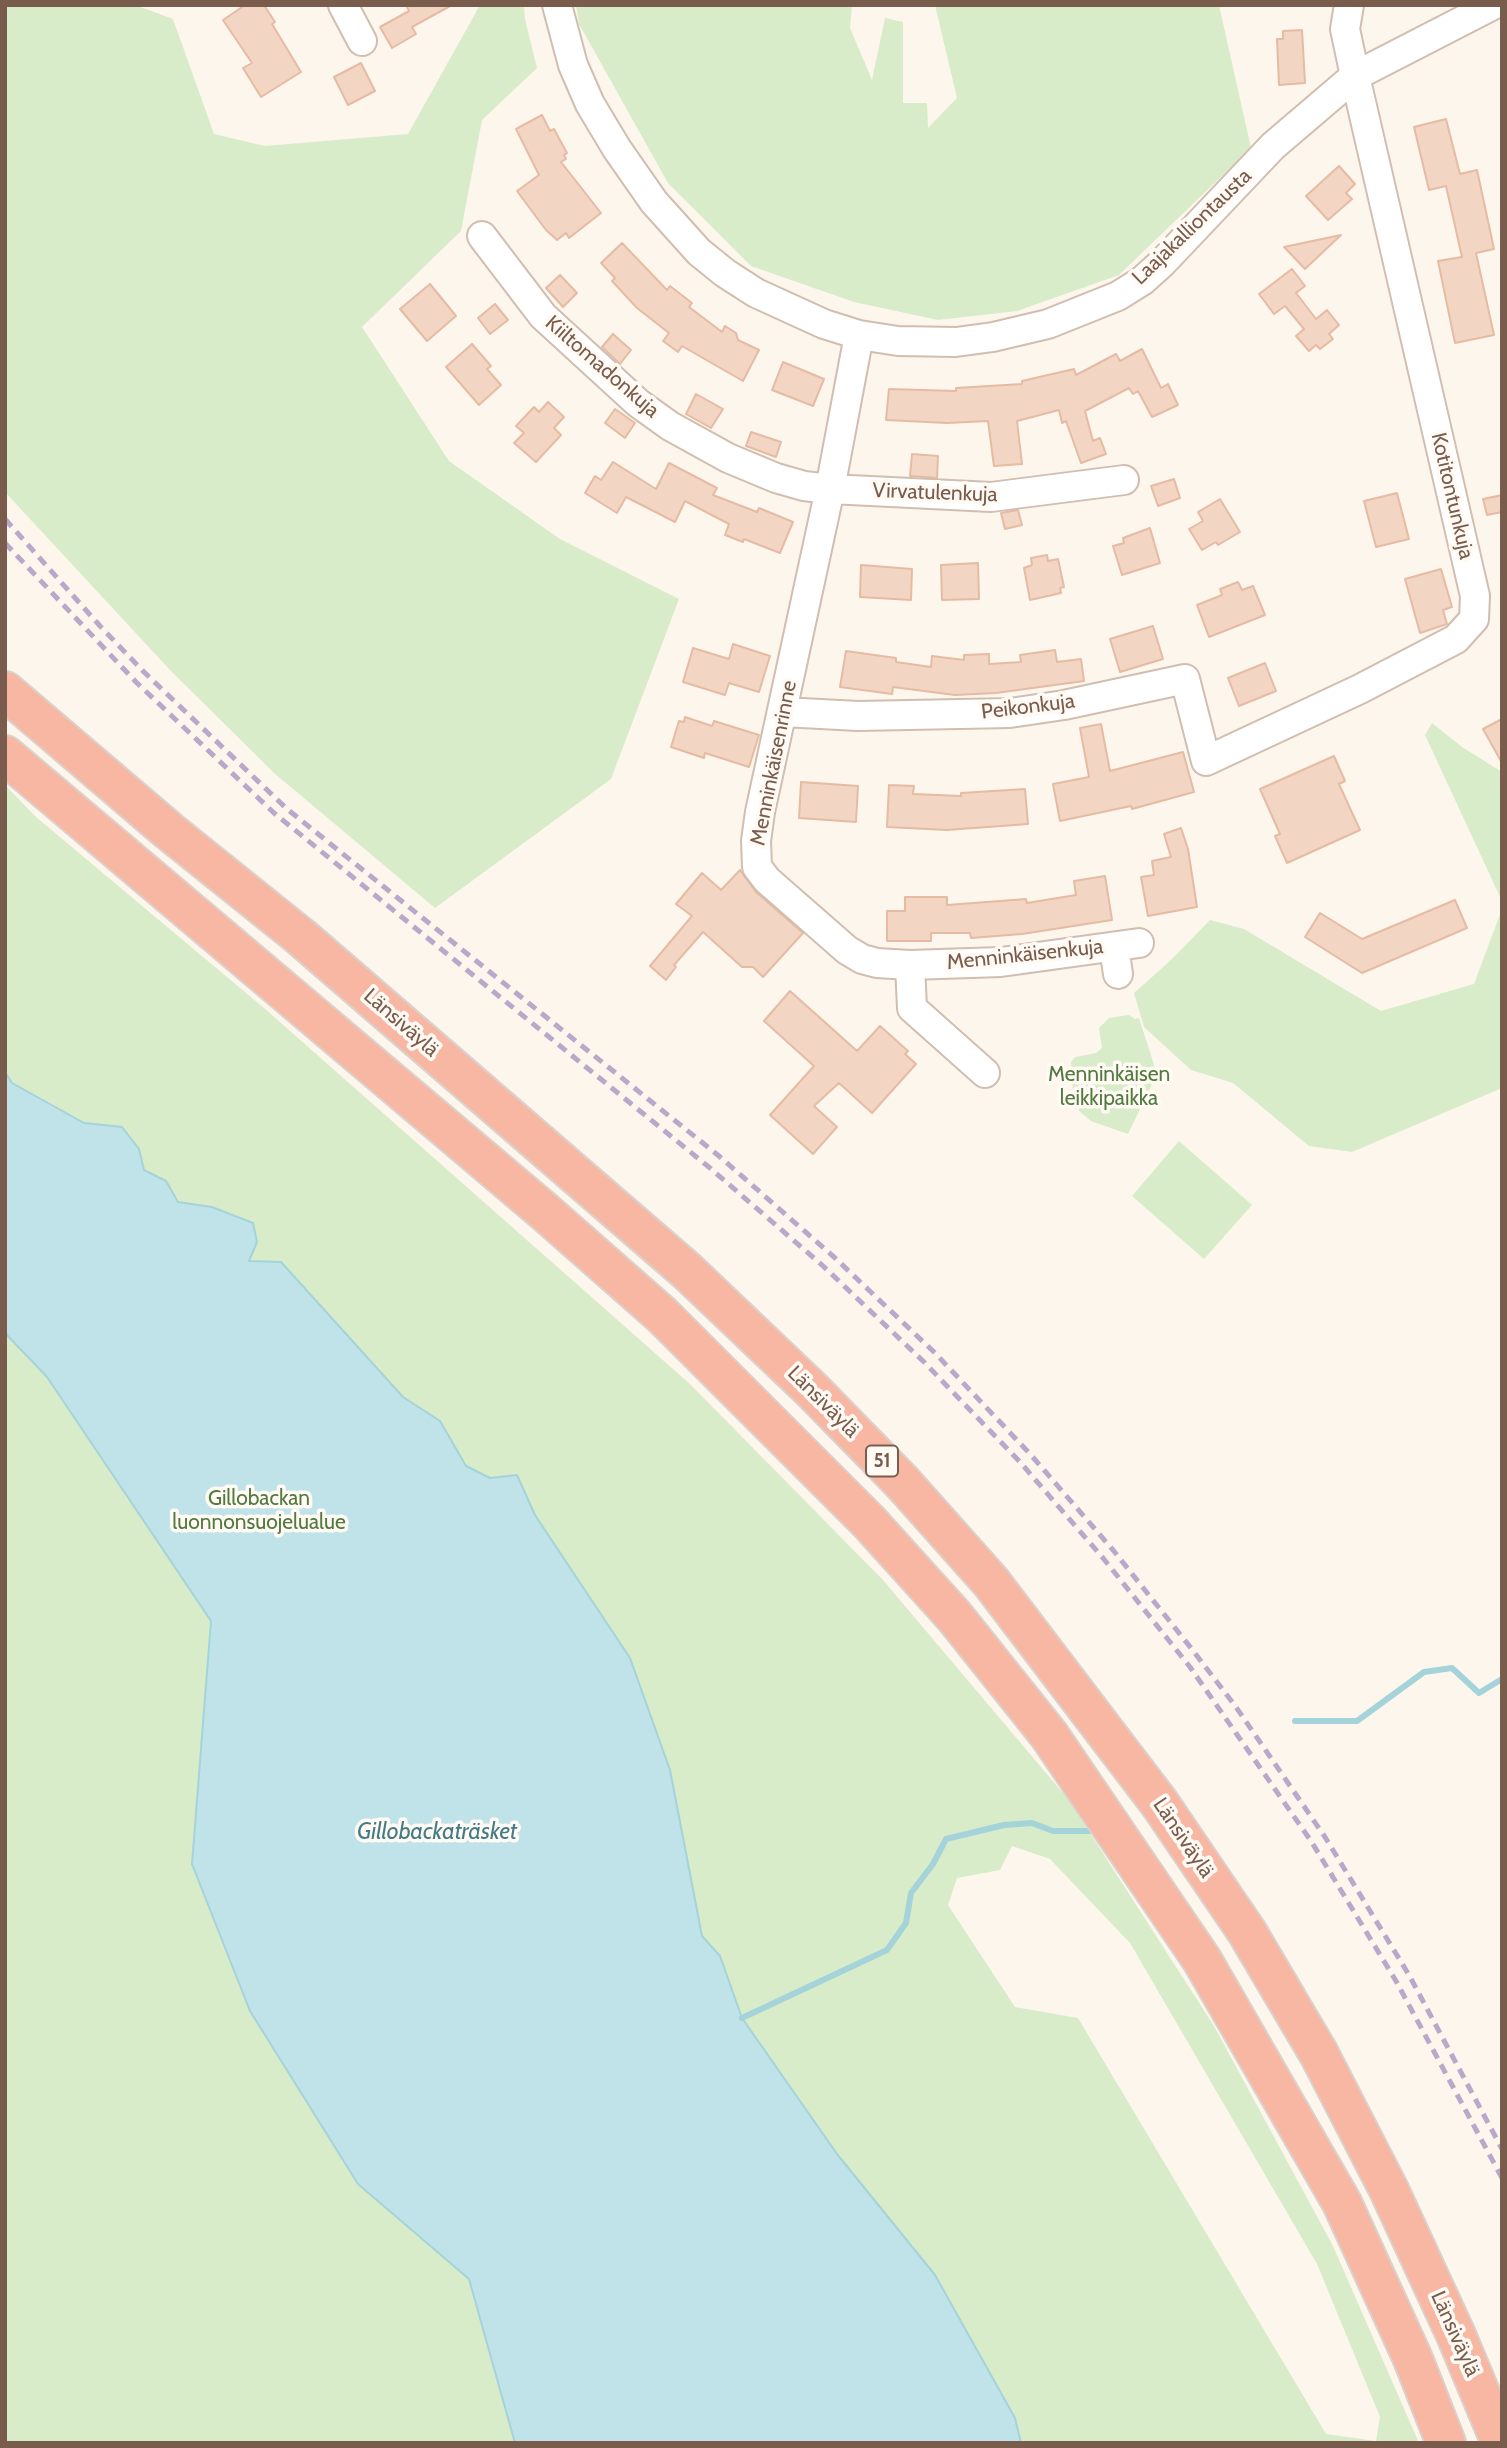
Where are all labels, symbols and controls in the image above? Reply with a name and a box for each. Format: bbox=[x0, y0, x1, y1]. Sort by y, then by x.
street label: Laajakalliontausta bbox=[1127, 164, 1257, 290]
street label: Kiiltomadonkuja bbox=[540, 311, 664, 423]
street label: Kotitontunkuja bbox=[1425, 430, 1479, 562]
street label: Virvatulenkuja bbox=[872, 478, 998, 508]
street label: Menninkäisenrinne bbox=[746, 678, 802, 848]
street label: Peikonkuja bbox=[980, 689, 1076, 725]
street label: Menninkäisenkuja bbox=[946, 934, 1104, 976]
street label: Länsiväylä bbox=[358, 984, 444, 1062]
park label: Menninkäisen leikkipaikka bbox=[1048, 1062, 1170, 1112]
street label: Länsiväylä bbox=[782, 1361, 864, 1443]
road number: 51 bbox=[866, 1446, 898, 1476]
park label: Gillobackan luonnonsuojelualue bbox=[172, 1486, 346, 1536]
street label: Länsiväylä bbox=[1147, 1793, 1219, 1883]
water label: Gillobackaträsket bbox=[357, 1818, 517, 1846]
street label: Länsiväylä bbox=[1425, 2287, 1485, 2381]

